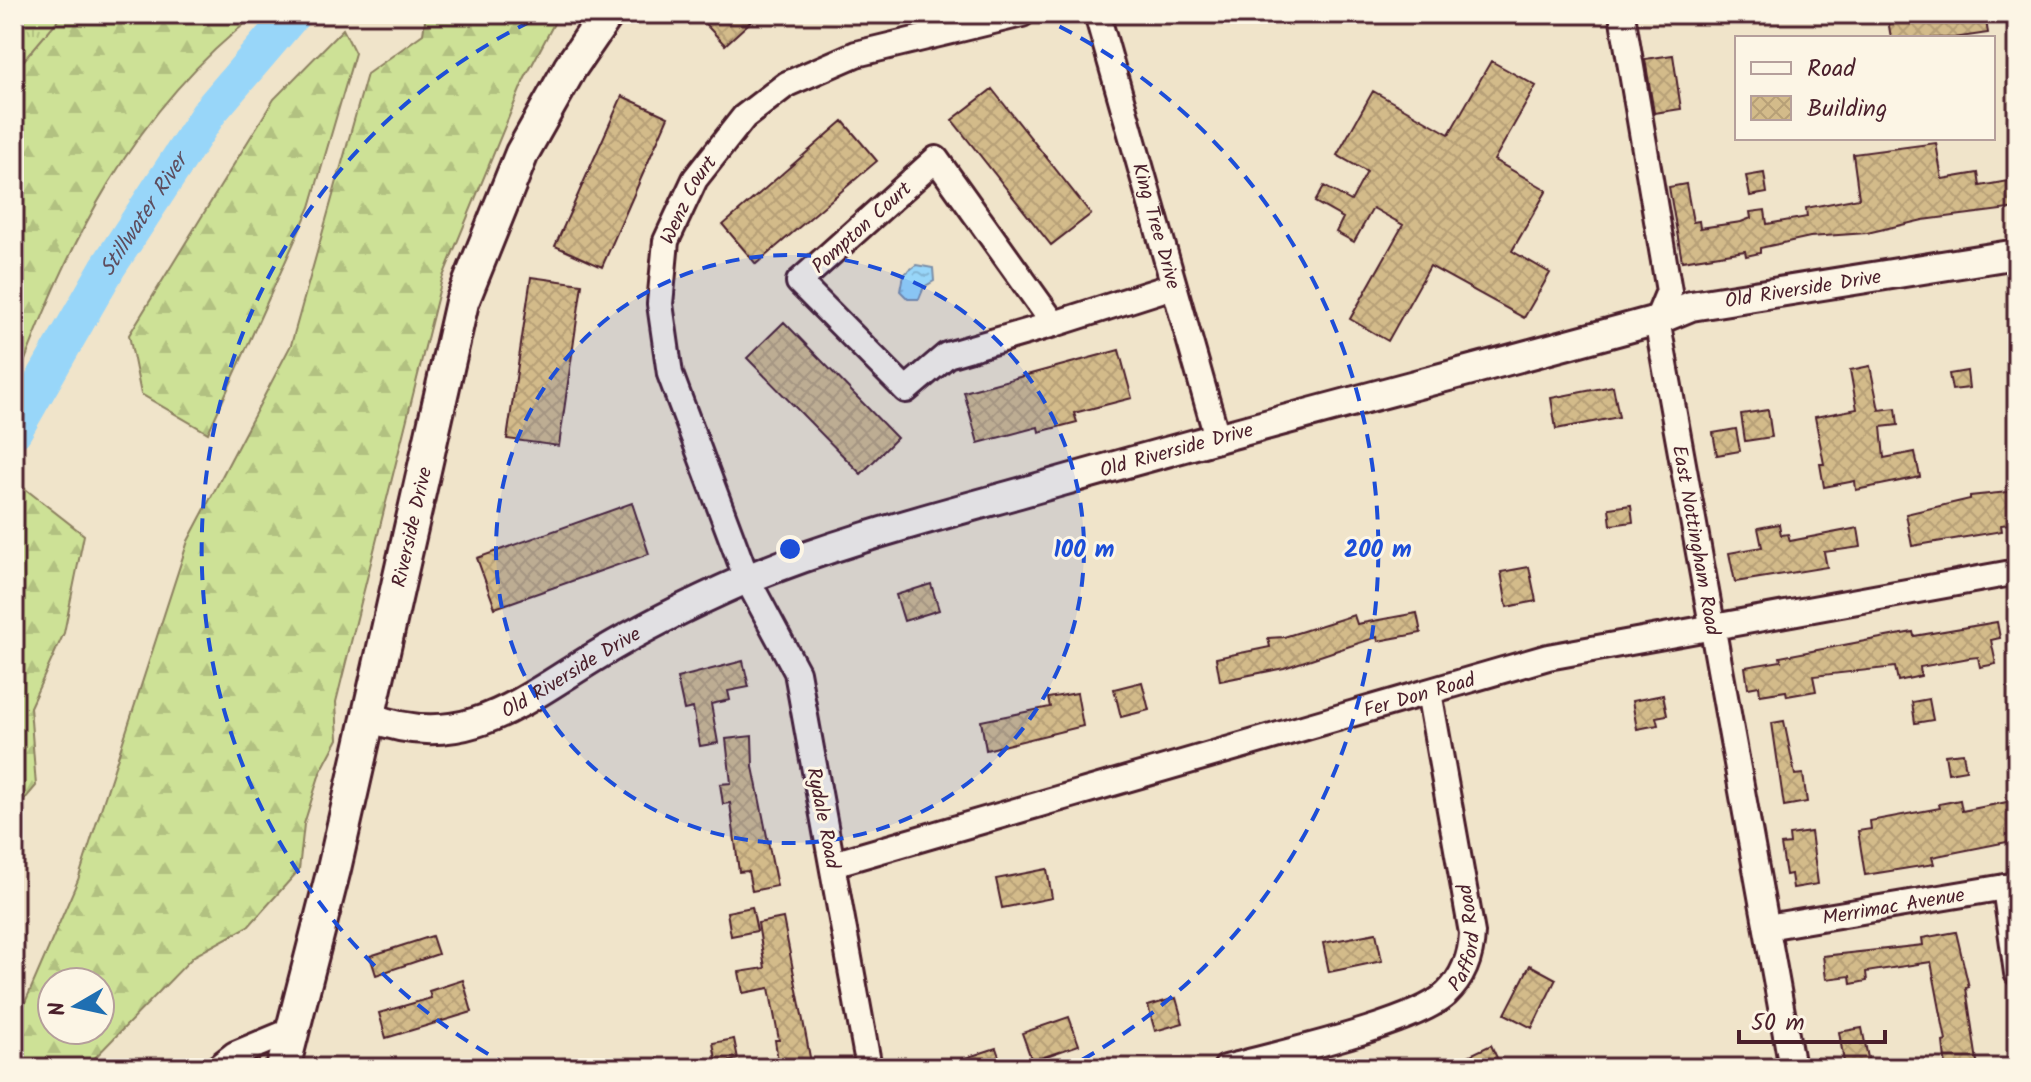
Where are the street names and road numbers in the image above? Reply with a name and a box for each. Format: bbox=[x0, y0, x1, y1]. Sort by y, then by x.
street label: Wenz Court bbox=[653, 149, 726, 250]
street label: King Tree Drive bbox=[1122, 159, 1188, 293]
street label: Pompton Court bbox=[805, 174, 920, 283]
street label: Old Riverside Drive bbox=[1723, 262, 1884, 318]
street label: Old Riverside Drive bbox=[1096, 415, 1257, 488]
street label: East Nottingham Road bbox=[1662, 443, 1728, 639]
street label: Riverside Drive bbox=[384, 464, 442, 591]
street label: Old Riverside Drive bbox=[496, 619, 647, 728]
street label: Fer Don Road bbox=[1360, 665, 1480, 728]
street label: Rydale Road bbox=[797, 765, 848, 873]
street label: Merrimac Avenue bbox=[1820, 880, 1967, 935]
street label: Pafford Road bbox=[1441, 881, 1490, 999]

